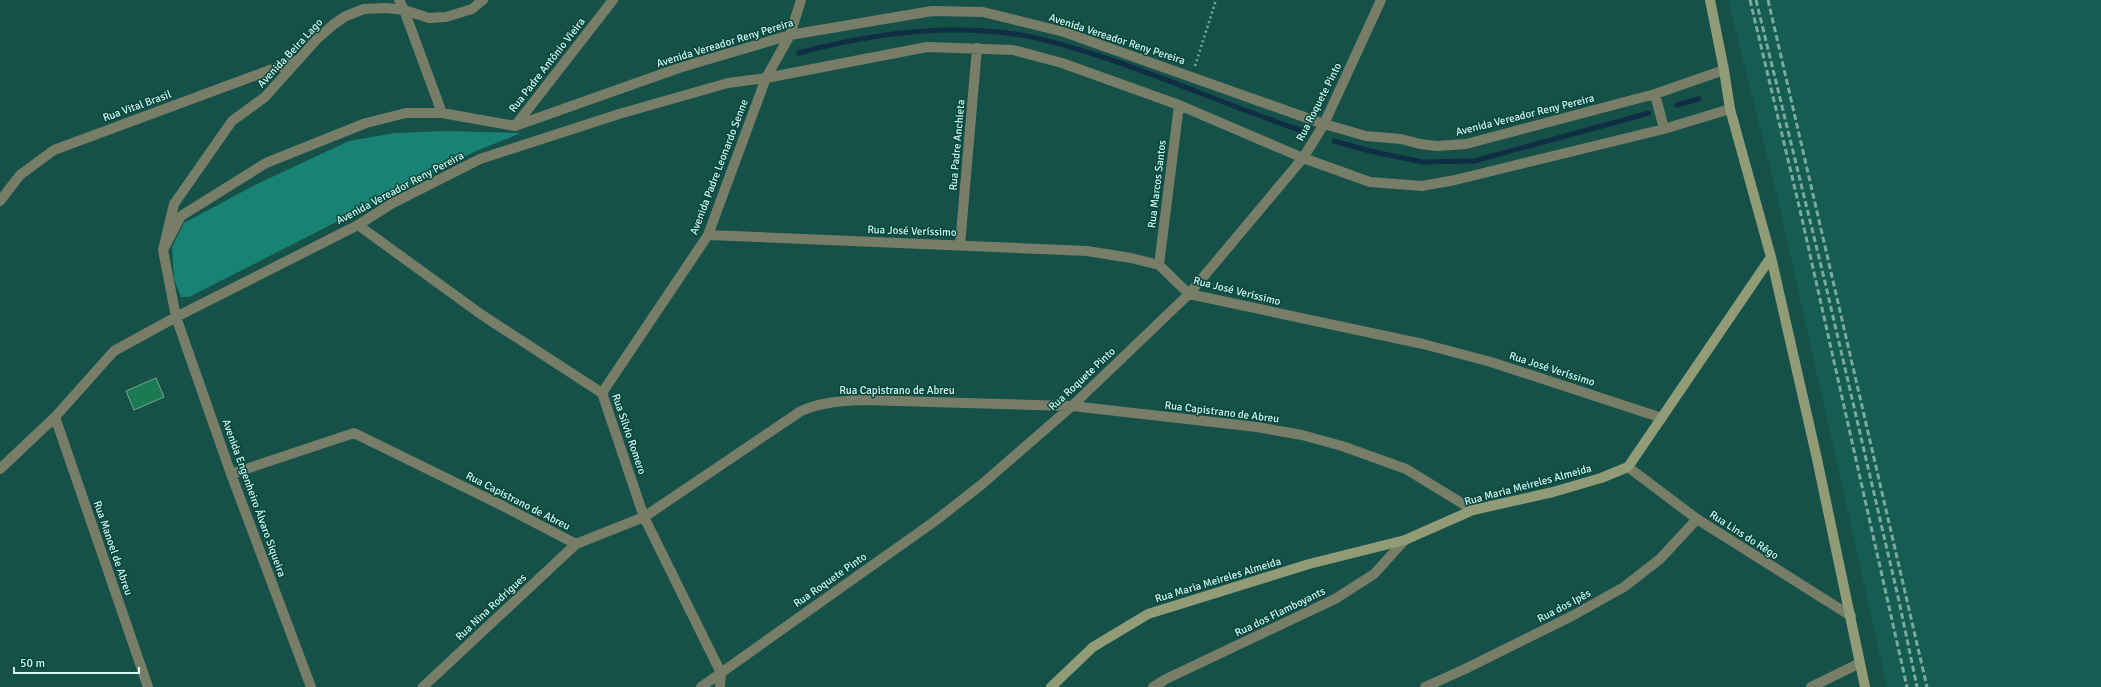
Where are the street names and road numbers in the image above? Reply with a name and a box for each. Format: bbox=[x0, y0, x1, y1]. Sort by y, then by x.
street label: Avenida Vereador Reny Pereira bbox=[1047, 11, 1187, 67]
street label: Rua Padre Antônio Vieira bbox=[506, 15, 588, 115]
street label: Avenida Beira Lago bbox=[255, 16, 325, 90]
street label: Avenida Vereador Reny Pereira bbox=[655, 16, 795, 70]
street label: Rua Roquete Pinto bbox=[1294, 60, 1344, 143]
street label: Rua Vital Brasil bbox=[101, 88, 173, 124]
street label: Avenida Vereador Reny Pereira bbox=[1454, 91, 1596, 139]
street label: Avenida Padre Leonardo Senne bbox=[687, 97, 751, 237]
street label: Rua Padre Anchieta bbox=[947, 99, 967, 191]
street label: Rua Marcos Santos bbox=[1145, 139, 1169, 229]
street label: Avenida Vereador Reny Pereira bbox=[334, 149, 466, 227]
street label: Rua José Veríssimo bbox=[867, 223, 957, 239]
street label: Rua José Veríssimo bbox=[1192, 274, 1282, 308]
street label: Rua Roquete Pinto bbox=[1046, 345, 1118, 413]
street label: Rua José Veríssimo bbox=[1507, 349, 1597, 389]
street label: Rua Capistrano de Abreu bbox=[839, 384, 955, 397]
street label: Rua Sílvio Romero bbox=[609, 392, 649, 476]
street label: Rua Capistrano de Abreu bbox=[1164, 399, 1280, 425]
street label: Avenida Engenheiro Álvaro Siqueira bbox=[219, 417, 290, 579]
street label: Rua Maria Meireles Almeida bbox=[1463, 462, 1593, 508]
street label: Rua Capistrano de Abreu bbox=[464, 469, 572, 533]
street label: Rua Manoel de Abreu bbox=[91, 499, 135, 597]
street label: Rua Lins do Rêgo bbox=[1707, 508, 1781, 562]
street label: Rua Roquete Pinto bbox=[791, 550, 869, 610]
street label: Rua Maria Meireles Almeida bbox=[1153, 554, 1283, 605]
street label: Rua Nina Rodrigues bbox=[453, 571, 529, 643]
street label: Rua dos Flamboyants bbox=[1233, 584, 1328, 640]
street label: Rua dos Ipês bbox=[1535, 586, 1593, 625]

